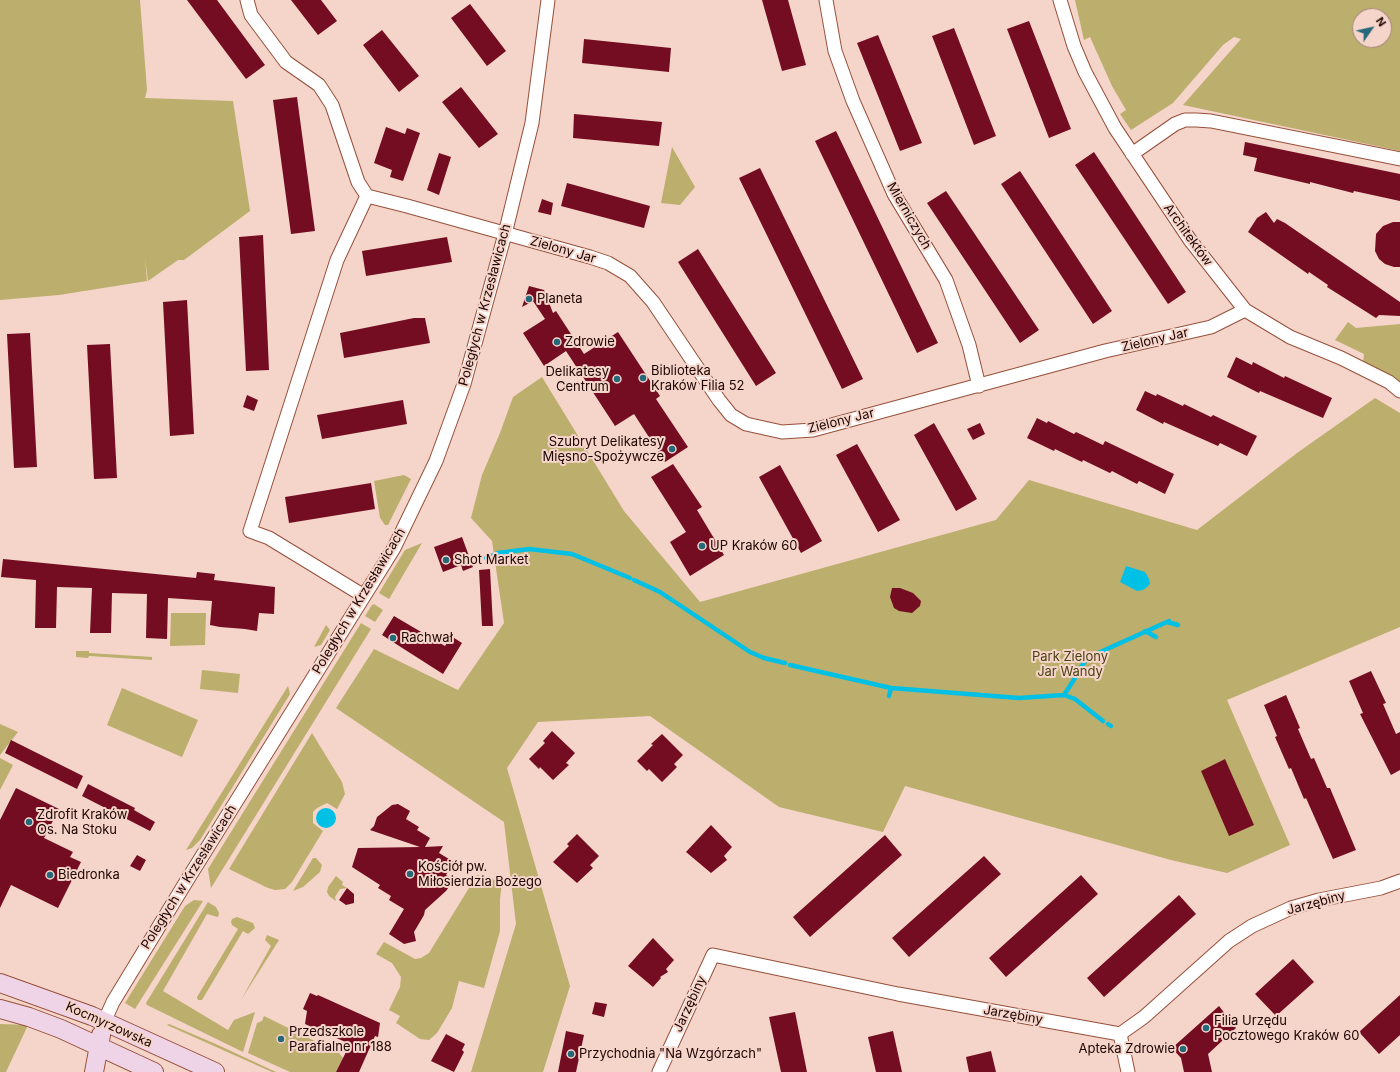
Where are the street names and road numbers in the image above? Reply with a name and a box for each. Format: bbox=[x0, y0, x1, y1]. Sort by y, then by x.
street label: Mierniczych bbox=[884, 180, 934, 252]
street label: Architektów bbox=[1160, 201, 1216, 269]
street label: Poległych w Krzesławicach bbox=[456, 222, 514, 388]
street label: Zielony Jar bbox=[528, 233, 598, 267]
street label: Zielony Jar bbox=[1120, 325, 1190, 355]
street label: Zielony Jar bbox=[806, 405, 876, 437]
street label: Poległych w Krzesławicach bbox=[309, 525, 409, 677]
street label: Poległych w Krzesławicach bbox=[138, 802, 240, 952]
street label: Jarzębiny bbox=[1285, 888, 1347, 918]
street label: Jarzębiny bbox=[670, 973, 710, 1035]
street label: Kocmyrzowska bbox=[63, 999, 155, 1051]
street label: Jarzębiny bbox=[982, 1002, 1044, 1028]

